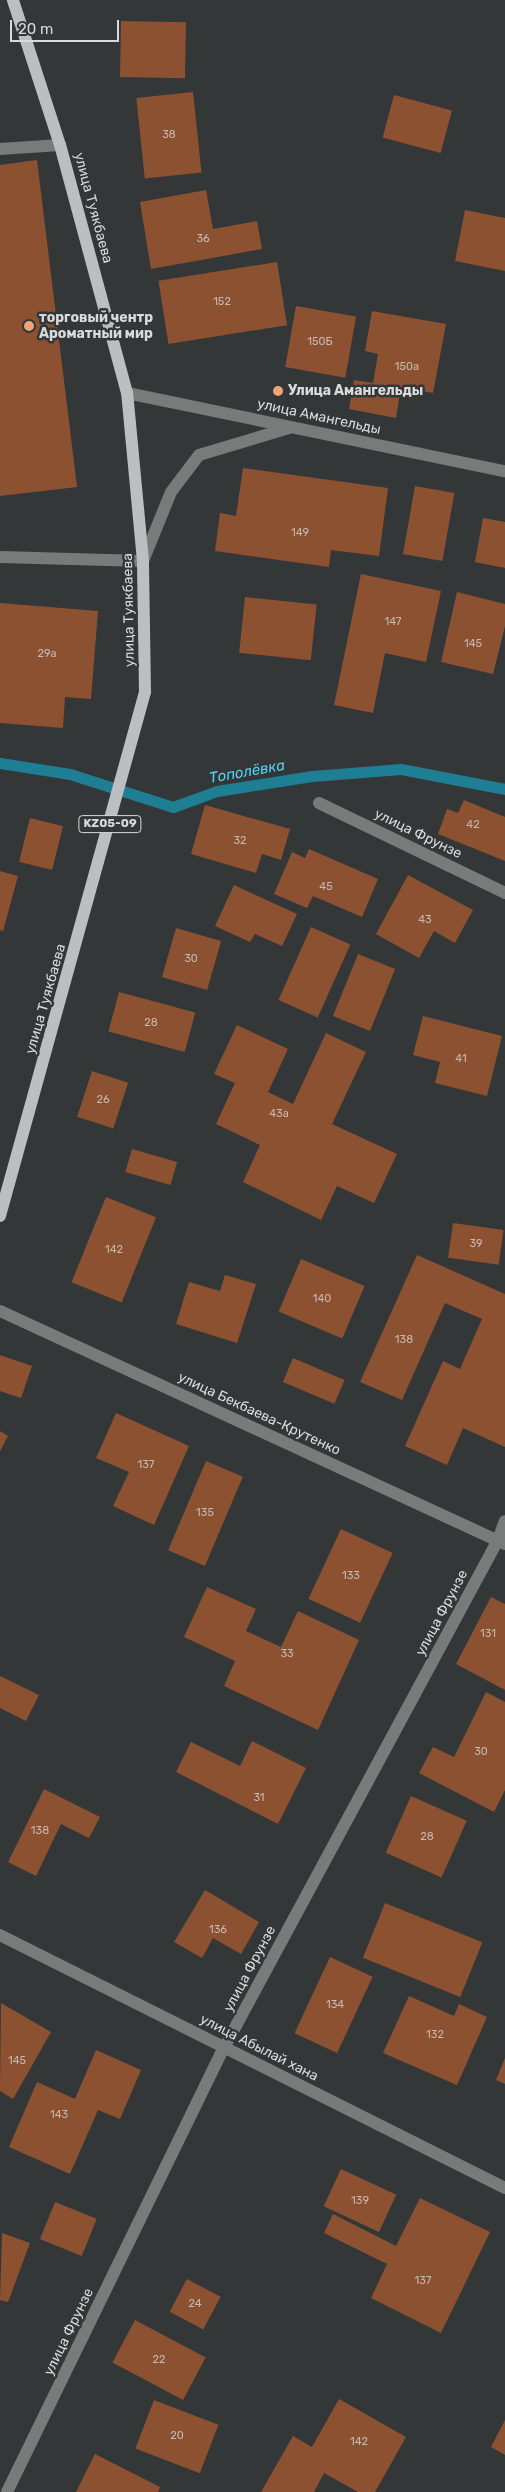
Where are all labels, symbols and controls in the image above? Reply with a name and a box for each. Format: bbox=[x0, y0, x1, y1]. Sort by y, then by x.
scale bar bbox=[12, 10, 121, 42]
text: 20 m bbox=[18, 20, 53, 38]
house number: 38 bbox=[162, 128, 176, 142]
street label: улица Туякбаева bbox=[70, 151, 116, 265]
house number: 36 bbox=[196, 232, 210, 246]
house number: 152 bbox=[213, 295, 231, 309]
place label: торговый чентр Ароматный мир bbox=[39, 310, 153, 342]
marker: торговый чентр Ароматный мир bbox=[23, 320, 35, 332]
house number: 150Б bbox=[307, 335, 333, 349]
house number: 150а bbox=[395, 360, 419, 374]
place label: Улица Амангельды bbox=[288, 383, 423, 399]
marker: Улица Амангельды bbox=[272, 385, 284, 397]
street label: улица Амангельды bbox=[256, 396, 382, 438]
house number: 149 bbox=[291, 526, 309, 540]
street label: улица Туякбаева bbox=[120, 553, 138, 667]
house number: 147 bbox=[385, 615, 401, 629]
house number: 145 bbox=[464, 637, 482, 651]
house number: 29а bbox=[37, 647, 57, 661]
water label: Тополёвка bbox=[208, 756, 286, 788]
street label: улица Фрунзе bbox=[372, 806, 464, 862]
road number: KZ05-09 bbox=[78, 814, 142, 834]
house number: 42 bbox=[466, 818, 480, 832]
house number: 32 bbox=[233, 834, 247, 848]
house number: 45 bbox=[319, 880, 333, 894]
house number: 43 bbox=[418, 913, 432, 927]
street label: улица Туякбаева bbox=[22, 942, 70, 1056]
house number: 30 bbox=[184, 952, 198, 966]
house number: 28 bbox=[144, 1016, 158, 1030]
house number: 41 bbox=[455, 1052, 467, 1066]
house number: 26 bbox=[96, 1093, 110, 1107]
house number: 43а bbox=[269, 1107, 289, 1121]
house number: 39 bbox=[469, 1237, 483, 1251]
house number: 142 bbox=[105, 1243, 123, 1257]
house number: 140 bbox=[313, 1292, 331, 1306]
house number: 138 bbox=[395, 1333, 413, 1347]
street label: улица Бекбаева-Крутенко bbox=[175, 1369, 343, 1459]
house number: 137 bbox=[138, 1458, 154, 1472]
house number: 135 bbox=[196, 1506, 214, 1520]
street label: улица Фрунзе bbox=[412, 1567, 472, 1659]
house number: 133 bbox=[342, 1569, 360, 1583]
house number: 131 bbox=[480, 1627, 496, 1641]
house number: 33 bbox=[280, 1647, 294, 1661]
house number: 30 bbox=[474, 1745, 488, 1759]
house number: 31 bbox=[253, 1791, 265, 1805]
house number: 138 bbox=[31, 1824, 49, 1838]
house number: 28 bbox=[420, 1830, 434, 1844]
house number: 136 bbox=[209, 1923, 227, 1937]
street label: улица Фрунзе bbox=[220, 1923, 280, 2015]
house number: 134 bbox=[326, 1998, 344, 2012]
street label: улица Абылай хана bbox=[197, 2011, 321, 2085]
house number: 132 bbox=[426, 2028, 444, 2042]
house number: 145 bbox=[8, 2054, 26, 2068]
house number: 143 bbox=[50, 2108, 68, 2122]
house number: 139 bbox=[351, 2194, 369, 2208]
house number: 137 bbox=[415, 2274, 431, 2288]
street label: улица Фрунзе bbox=[41, 2286, 97, 2378]
house number: 24 bbox=[188, 2297, 202, 2311]
house number: 22 bbox=[153, 2353, 165, 2367]
house number: 20 bbox=[170, 2429, 184, 2443]
house number: 142 bbox=[350, 2435, 368, 2449]

